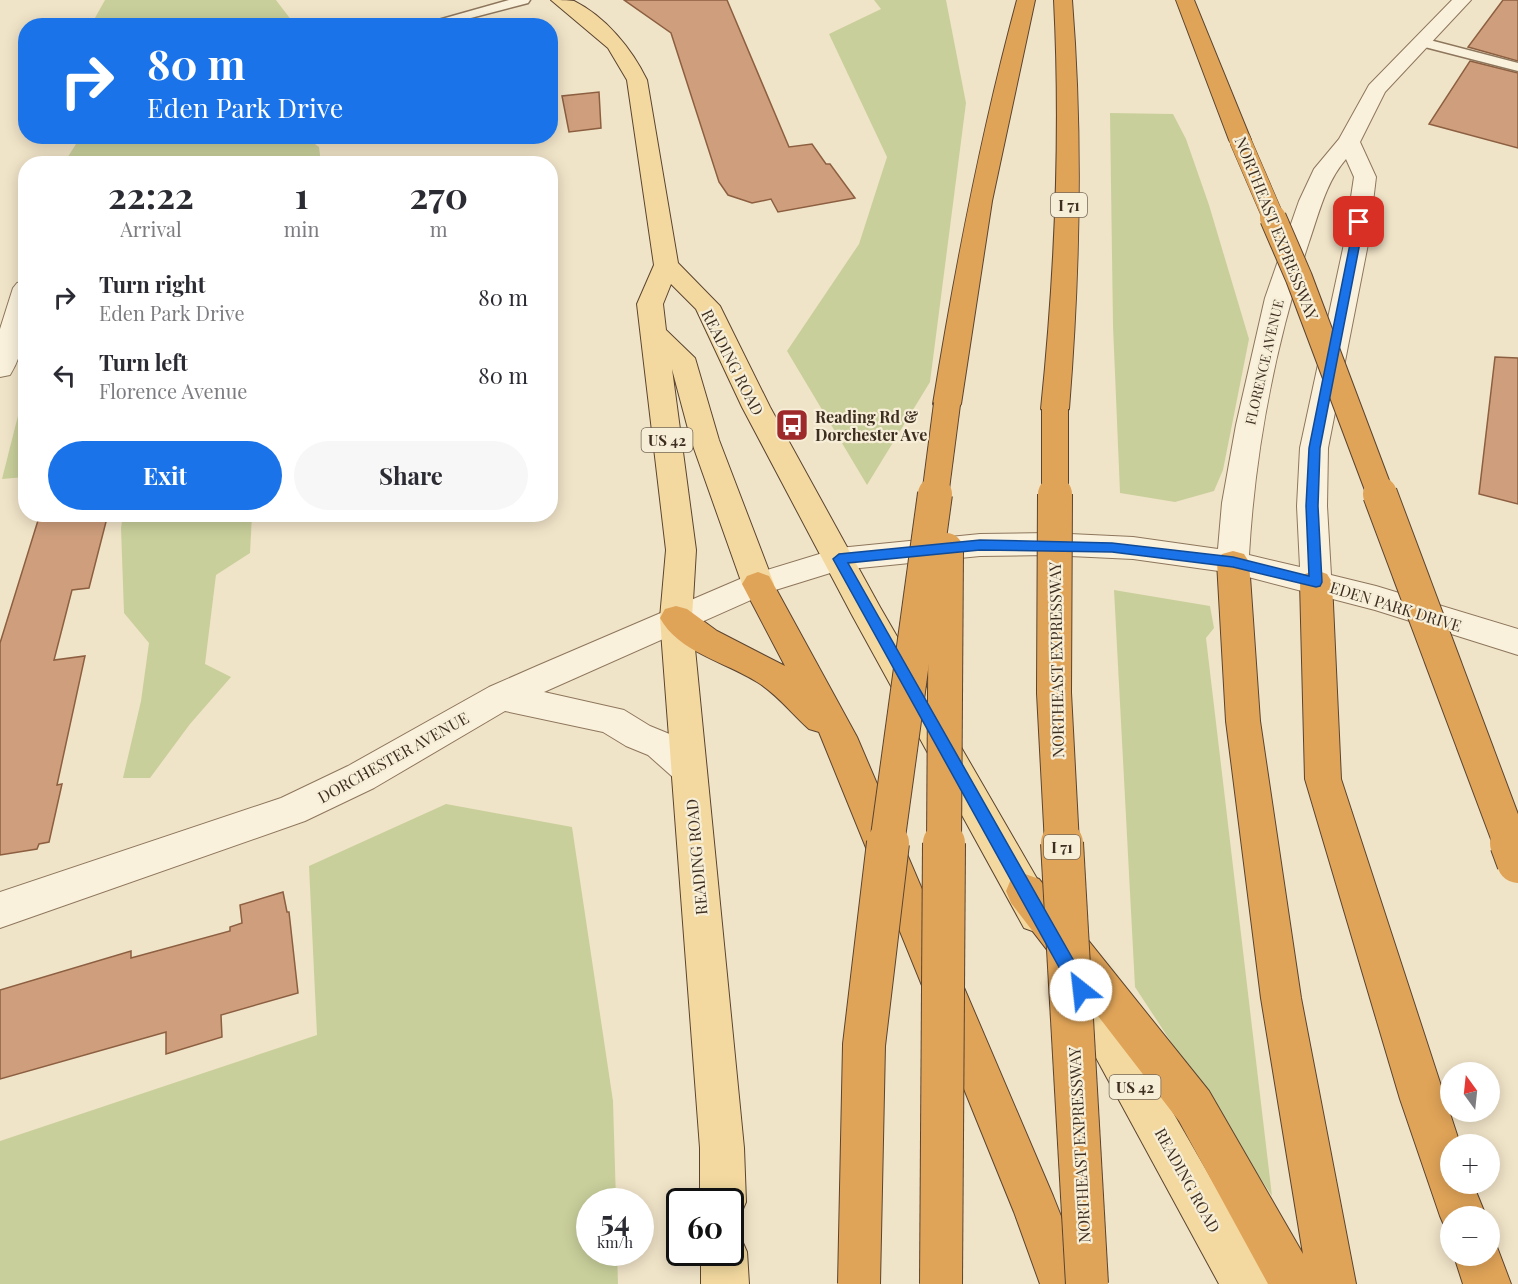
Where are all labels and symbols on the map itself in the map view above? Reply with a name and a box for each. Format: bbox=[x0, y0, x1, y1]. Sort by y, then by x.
street label: NORTHEAST EXPRESSWAY bbox=[1231, 133, 1324, 323]
road number: I 71 bbox=[1051, 193, 1087, 217]
pin bbox=[1333, 196, 1384, 247]
street label: FLORENCE AVENUE bbox=[1240, 297, 1288, 427]
street label: READING ROAD bbox=[697, 305, 769, 419]
place label: Reading Rd & Dorchester Ave bbox=[815, 406, 927, 445]
bus stop icon: Reading Rd & Dorchester Ave bbox=[774, 407, 810, 443]
road number: US 42 bbox=[642, 428, 692, 452]
street label: NORTHEAST EXPRESSWAY bbox=[1044, 561, 1068, 758]
street label: EDEN PARK DRIVE bbox=[1328, 576, 1464, 636]
street label: DORCHESTER AVENUE bbox=[314, 707, 472, 807]
street label: READING ROAD bbox=[680, 798, 712, 916]
road number: I 71 bbox=[1044, 835, 1080, 859]
position arrow bbox=[1049, 958, 1113, 1022]
street label: NORTHEAST EXPRESSWAY bbox=[1063, 1046, 1095, 1244]
north arrow bbox=[1440, 1062, 1500, 1122]
road number: US 42 bbox=[1110, 1075, 1160, 1099]
street label: READING ROAD bbox=[1151, 1124, 1225, 1236]
speed limit sign: 60 bbox=[666, 1188, 744, 1266]

